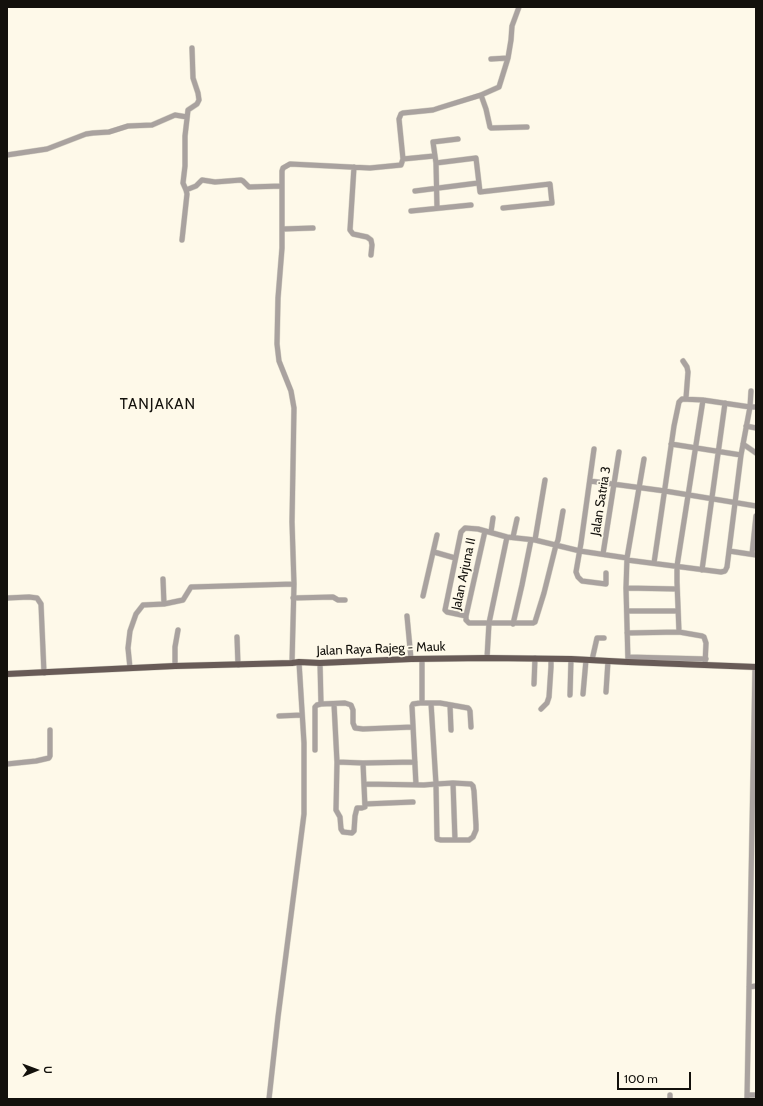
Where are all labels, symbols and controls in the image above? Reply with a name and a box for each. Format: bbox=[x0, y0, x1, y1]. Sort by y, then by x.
district label: TANJAKAN bbox=[120, 396, 196, 414]
street label: Jalan Satria 3 bbox=[588, 465, 614, 537]
street label: Jalan Arjuna II bbox=[449, 536, 479, 612]
street label: Jalan Raya Rajeg - Mauk bbox=[316, 639, 446, 659]
north arrow bbox=[16, 1050, 56, 1090]
scale bar bbox=[619, 1064, 693, 1090]
text: U bbox=[41, 1066, 55, 1074]
text: 100 m bbox=[624, 1071, 658, 1086]

